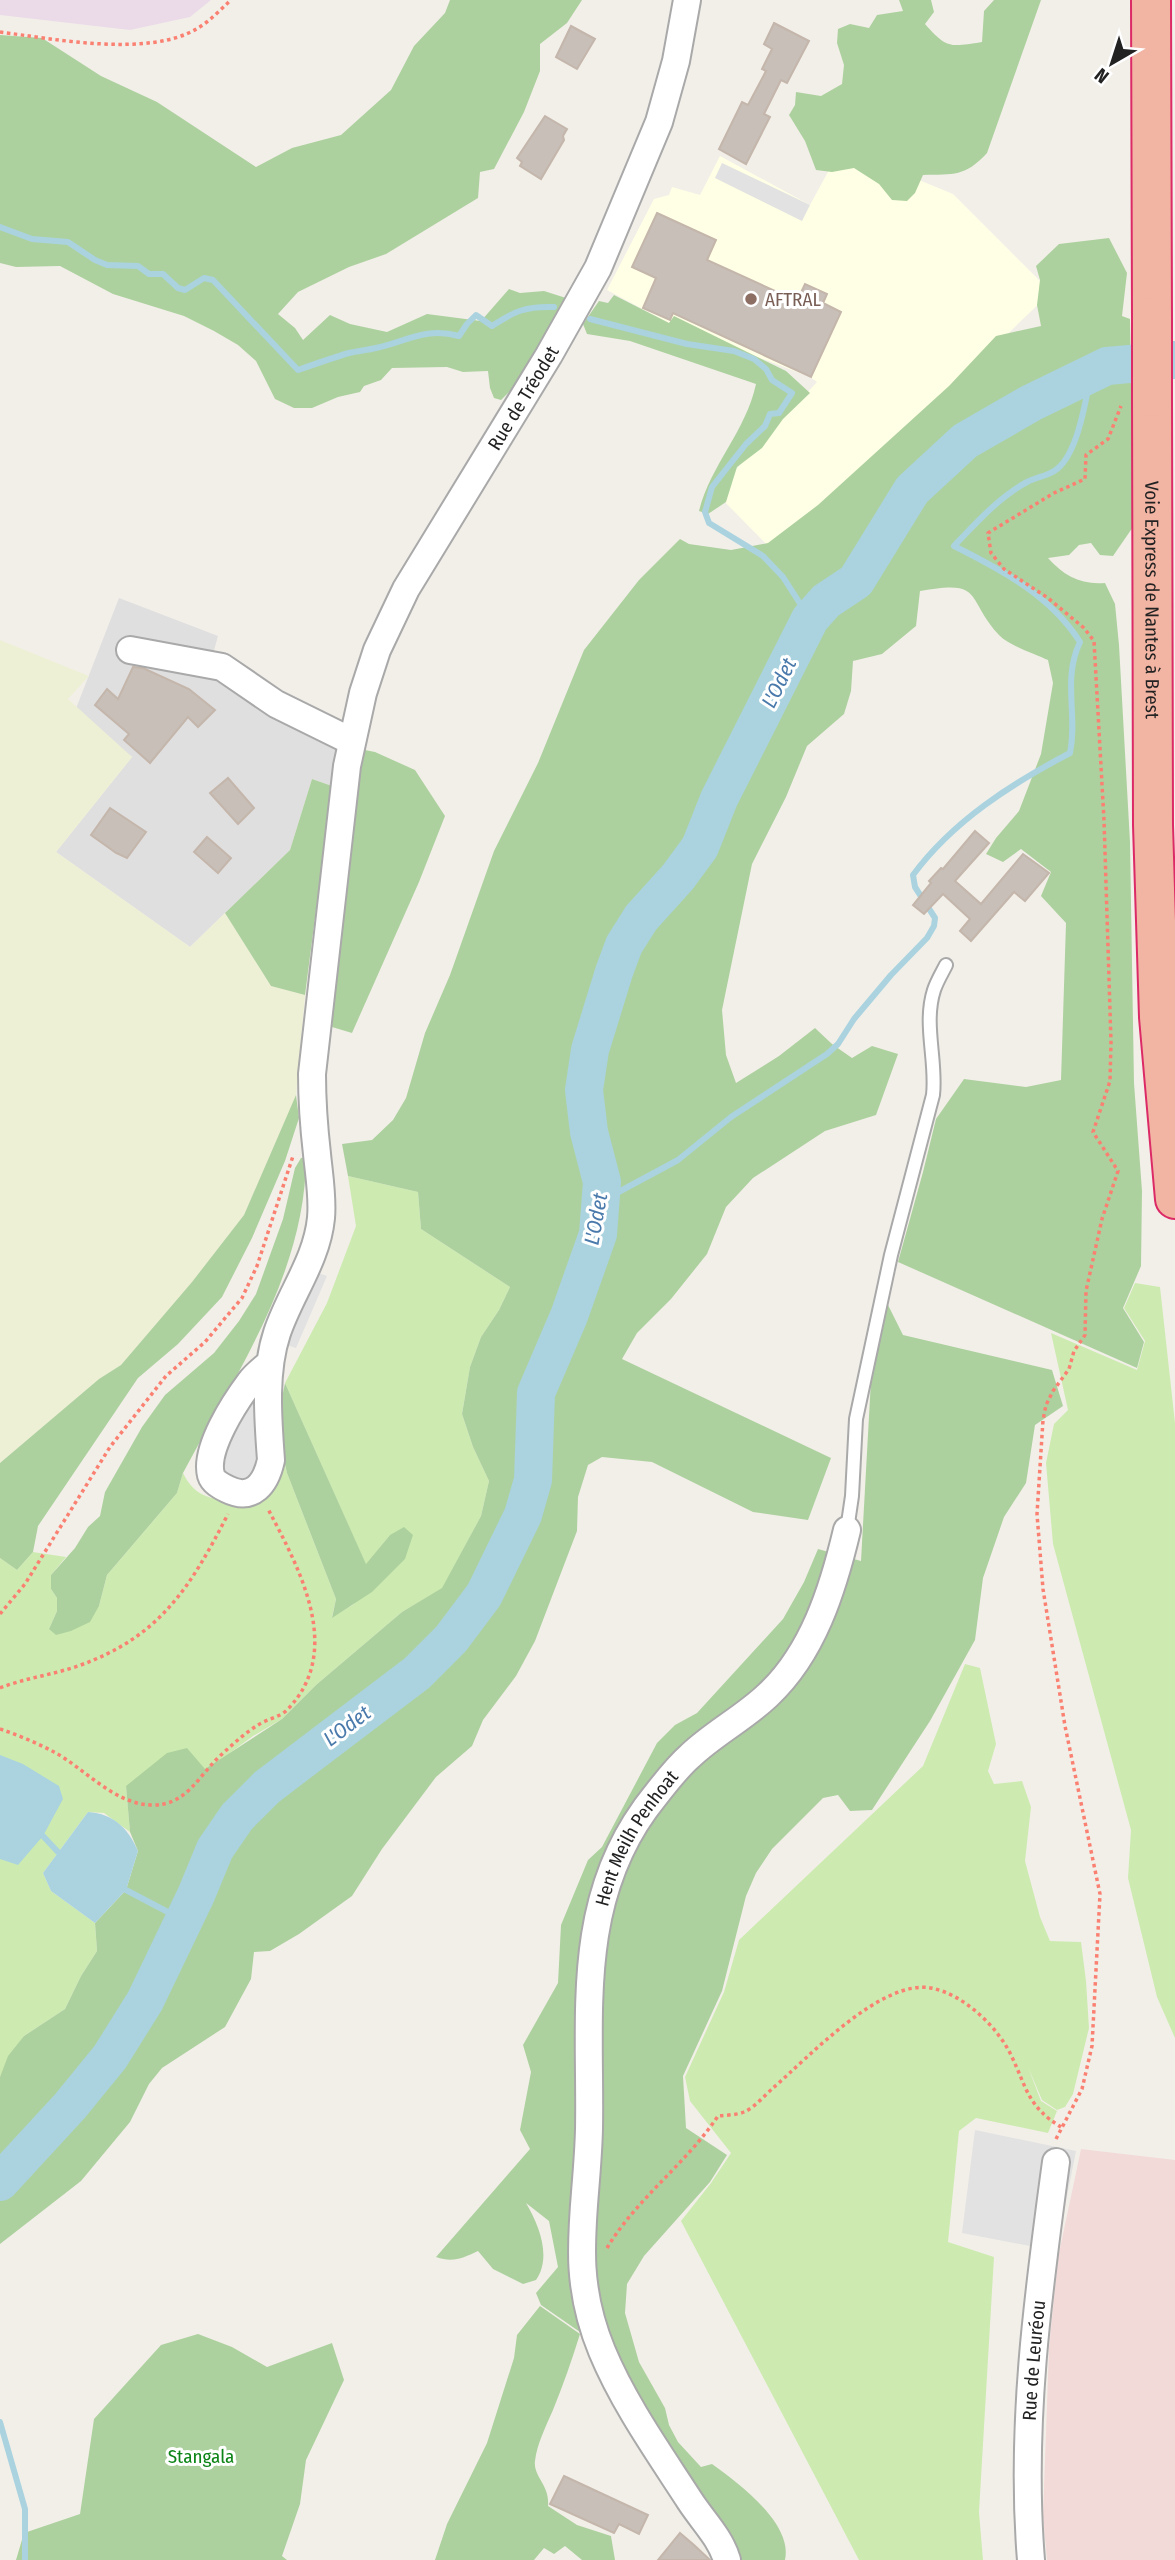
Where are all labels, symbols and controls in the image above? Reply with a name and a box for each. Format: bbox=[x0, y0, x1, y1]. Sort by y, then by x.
north arrow bbox=[1077, 28, 1147, 98]
text: N bbox=[1090, 63, 1113, 88]
place label: AFTRAL bbox=[765, 288, 821, 311]
marker: AFTRAL bbox=[743, 291, 759, 307]
street label: Rue de Tréodet bbox=[482, 341, 564, 454]
street label: Voie Express de Nantes à Brest bbox=[1141, 481, 1164, 720]
water label: L'Odet bbox=[756, 654, 802, 712]
water label: L'Odet bbox=[579, 1191, 613, 1247]
water label: L'Odet bbox=[318, 1700, 376, 1752]
street label: Hent Meilh Penhoat bbox=[590, 1765, 683, 1908]
street label: Rue de Leuréou bbox=[1017, 2299, 1050, 2421]
park label: Stangala bbox=[168, 2445, 234, 2468]

